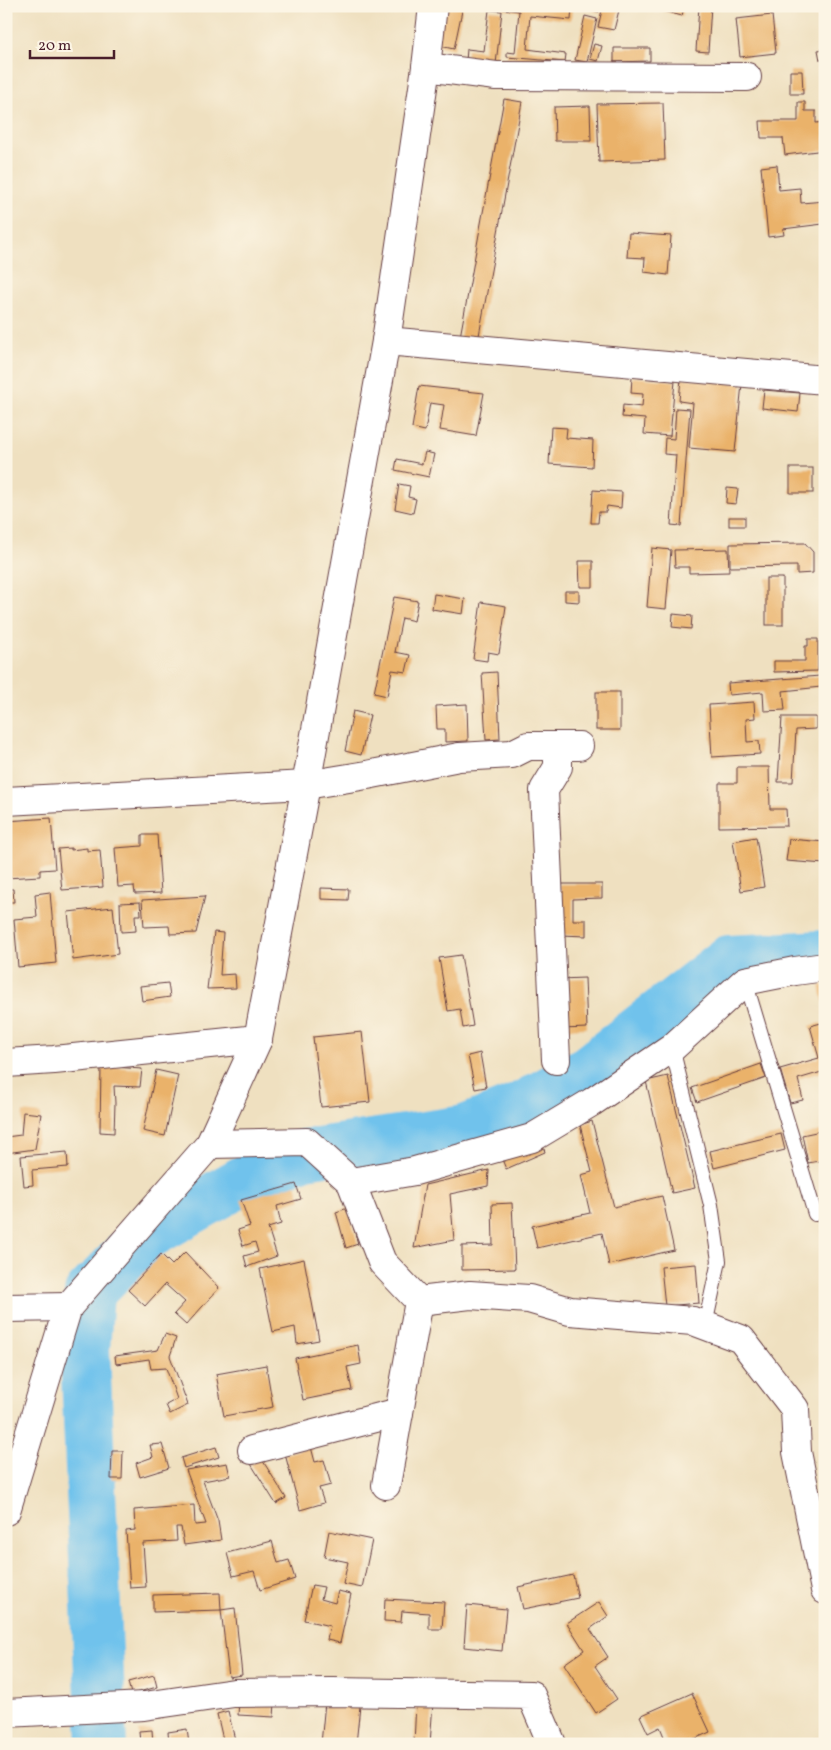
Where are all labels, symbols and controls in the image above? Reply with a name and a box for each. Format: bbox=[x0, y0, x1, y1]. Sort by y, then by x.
scale bar bbox=[30, 28, 114, 60]
text: 20 m bbox=[38, 36, 71, 57]

